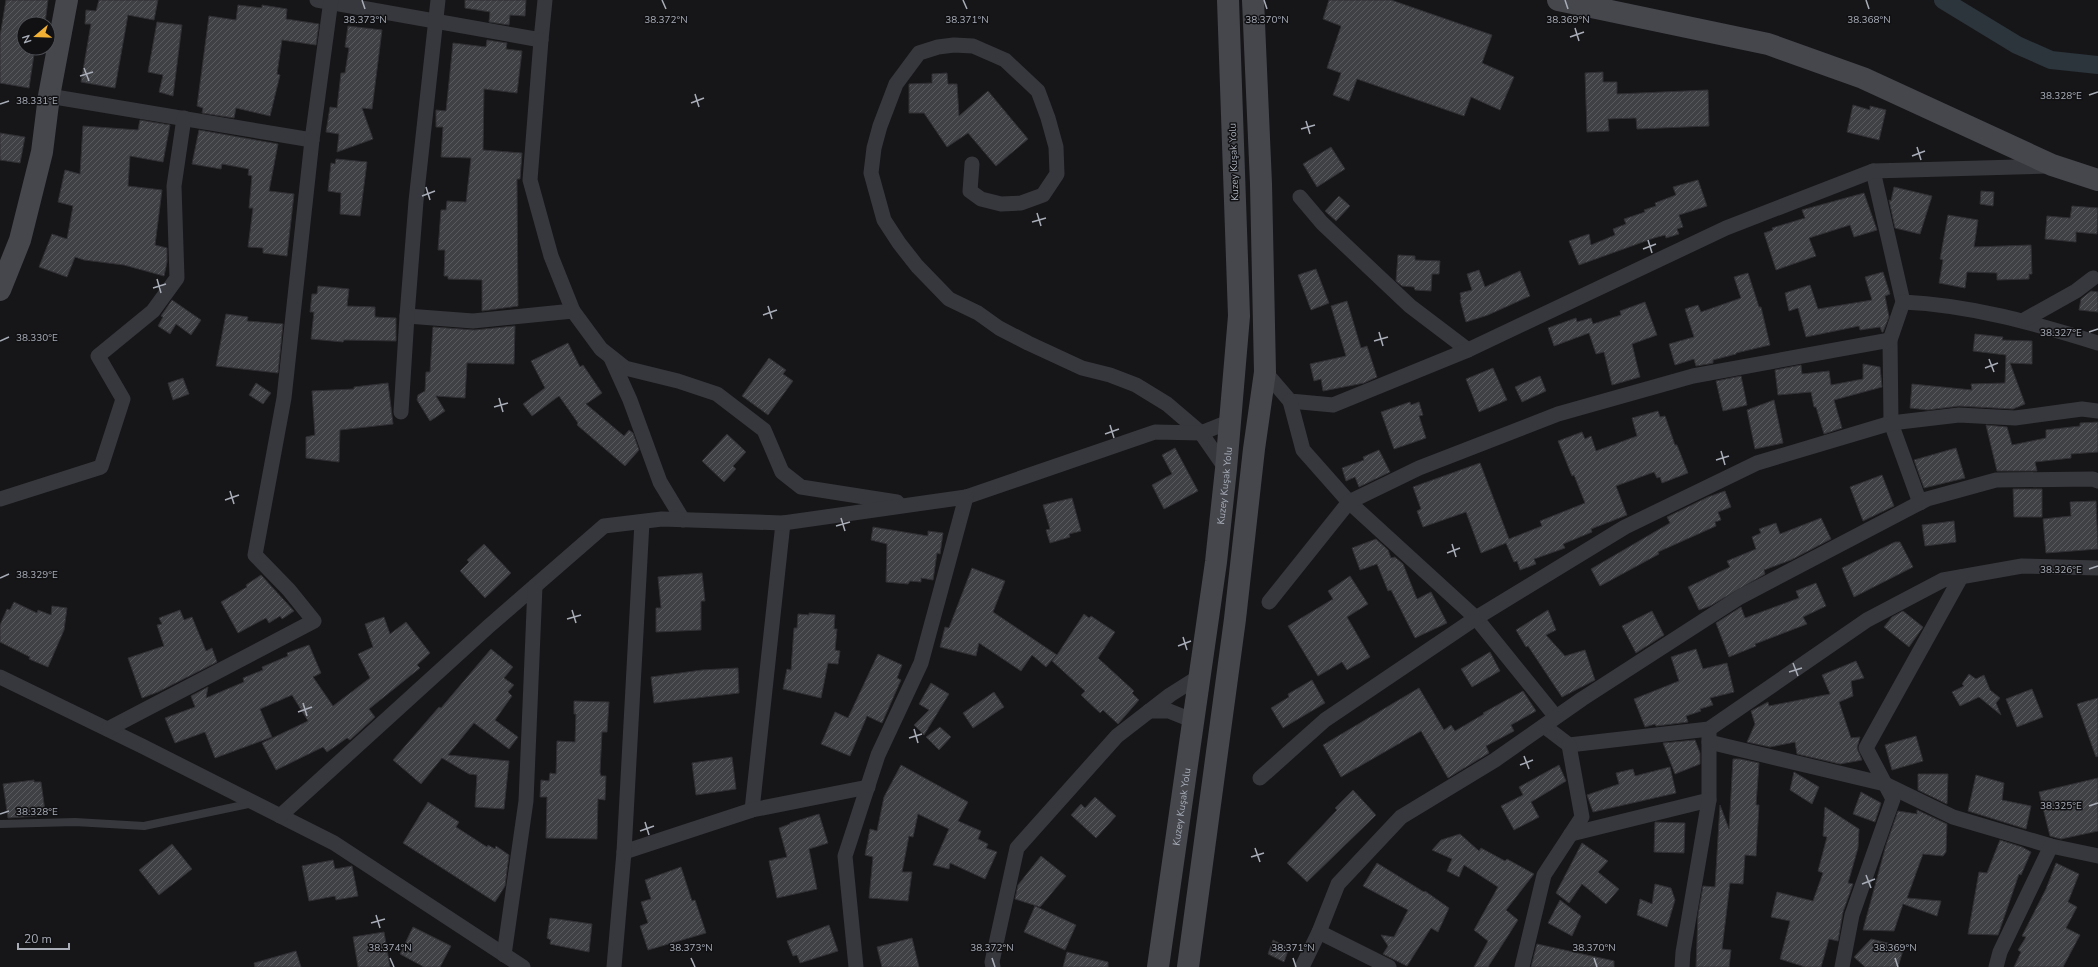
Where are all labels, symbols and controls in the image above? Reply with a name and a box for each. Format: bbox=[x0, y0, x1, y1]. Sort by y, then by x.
text: 38.373°N bbox=[343, 13, 387, 27]
text: 38.372°N bbox=[644, 13, 688, 27]
text: 38.371°N bbox=[945, 13, 989, 27]
text: 38.370°N bbox=[1245, 13, 1289, 27]
text: 38.369°N bbox=[1546, 13, 1590, 27]
text: 38.368°N bbox=[1847, 13, 1891, 27]
north arrow bbox=[16, 16, 56, 56]
text: N bbox=[19, 33, 35, 45]
text: 38.328°E bbox=[2040, 89, 2082, 103]
text: 38.331°E bbox=[16, 94, 58, 108]
street label: Kuzey Kuşak Yolu bbox=[1226, 123, 1242, 201]
text: 38.327°E bbox=[2040, 326, 2082, 340]
text: 38.330°E bbox=[16, 331, 58, 345]
street label: Kuzey Kuşak Yolu bbox=[1214, 446, 1236, 525]
text: 38.326°E bbox=[2040, 563, 2082, 577]
text: 38.329°E bbox=[16, 568, 58, 582]
street label: Kuzey Kuşak Yolu bbox=[1169, 767, 1194, 846]
text: 38.325°E bbox=[2040, 799, 2082, 813]
text: 38.328°E bbox=[16, 805, 58, 819]
scale bar bbox=[18, 925, 69, 951]
text: 20 m bbox=[24, 931, 52, 947]
text: 38.374°N bbox=[368, 941, 412, 955]
text: 38.373°N bbox=[669, 941, 713, 955]
text: 38.372°N bbox=[970, 941, 1014, 955]
text: 38.371°N bbox=[1271, 941, 1315, 955]
text: 38.370°N bbox=[1572, 941, 1616, 955]
text: 38.369°N bbox=[1873, 941, 1917, 955]

